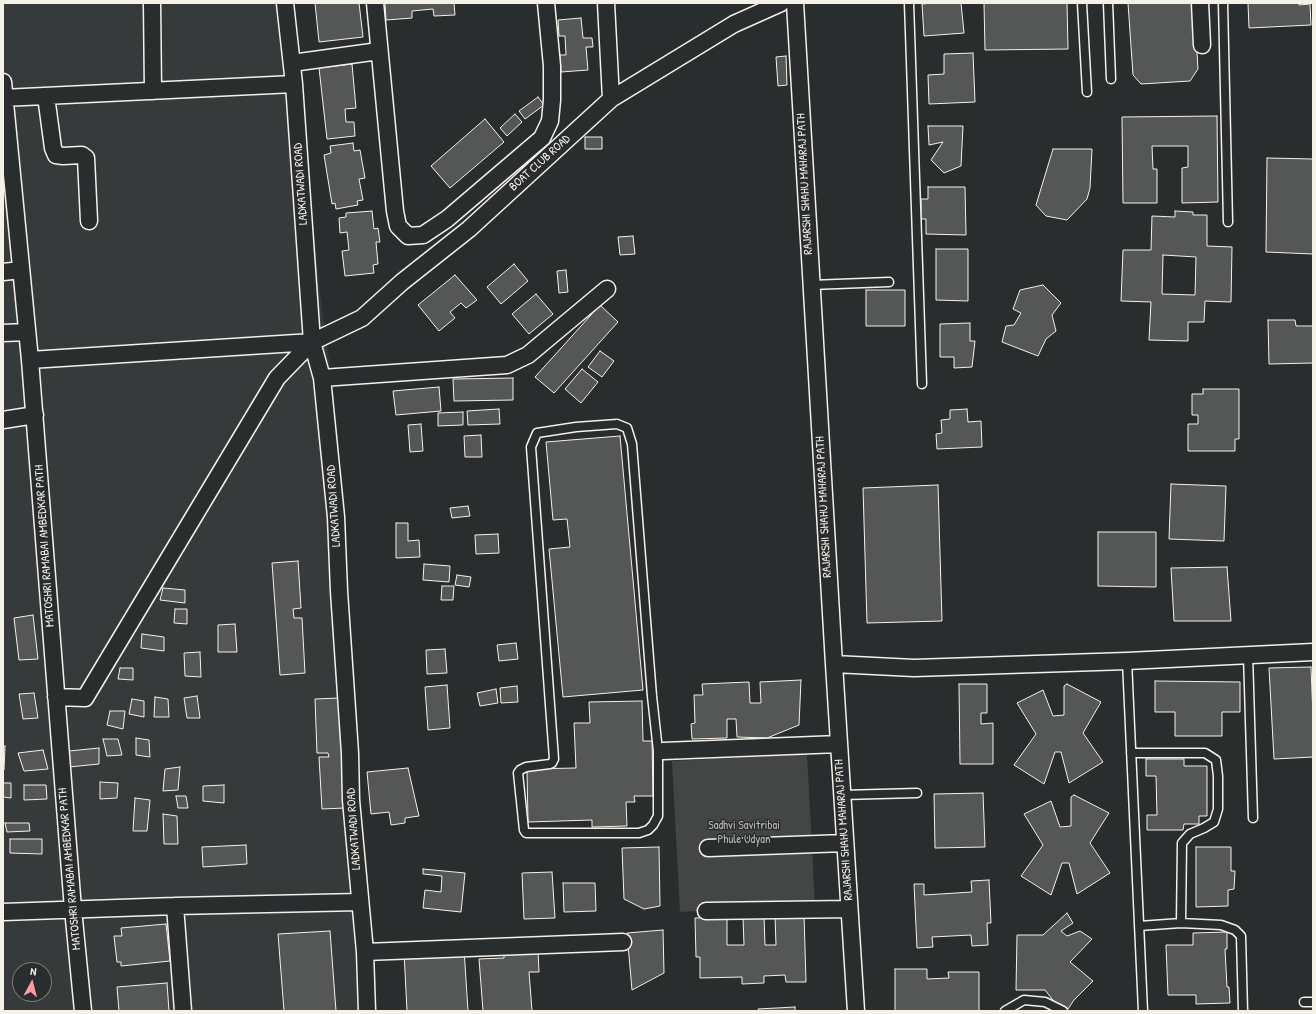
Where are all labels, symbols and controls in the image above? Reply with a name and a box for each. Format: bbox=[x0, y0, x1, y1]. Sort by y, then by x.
street label: RAJARSHI SHAHU MAHARAJ PATH bbox=[794, 113, 816, 255]
street label: BOAT CLUB ROAD bbox=[507, 132, 573, 194]
street label: LADKATWADI ROAD bbox=[291, 143, 311, 225]
street label: RAJARSHI SHAHU MAHARAJ PATH bbox=[813, 436, 835, 578]
street label: MATOSHRI RAMABAI AMBEDKAR PATH bbox=[32, 464, 58, 628]
street label: LADKATWADI ROAD bbox=[324, 465, 344, 547]
street label: RAJARSHI SHAHU MAHARAJ PATH bbox=[832, 759, 856, 901]
street label: MATOSHRI RAMABAI AMBEDKAR PATH bbox=[56, 787, 84, 951]
street label: LADKATWADI ROAD bbox=[344, 788, 364, 870]
park label: Sadhvi Savitribai Phule Udyan bbox=[708, 819, 780, 847]
north arrow bbox=[12, 962, 52, 1002]
text: N bbox=[30, 964, 37, 978]

